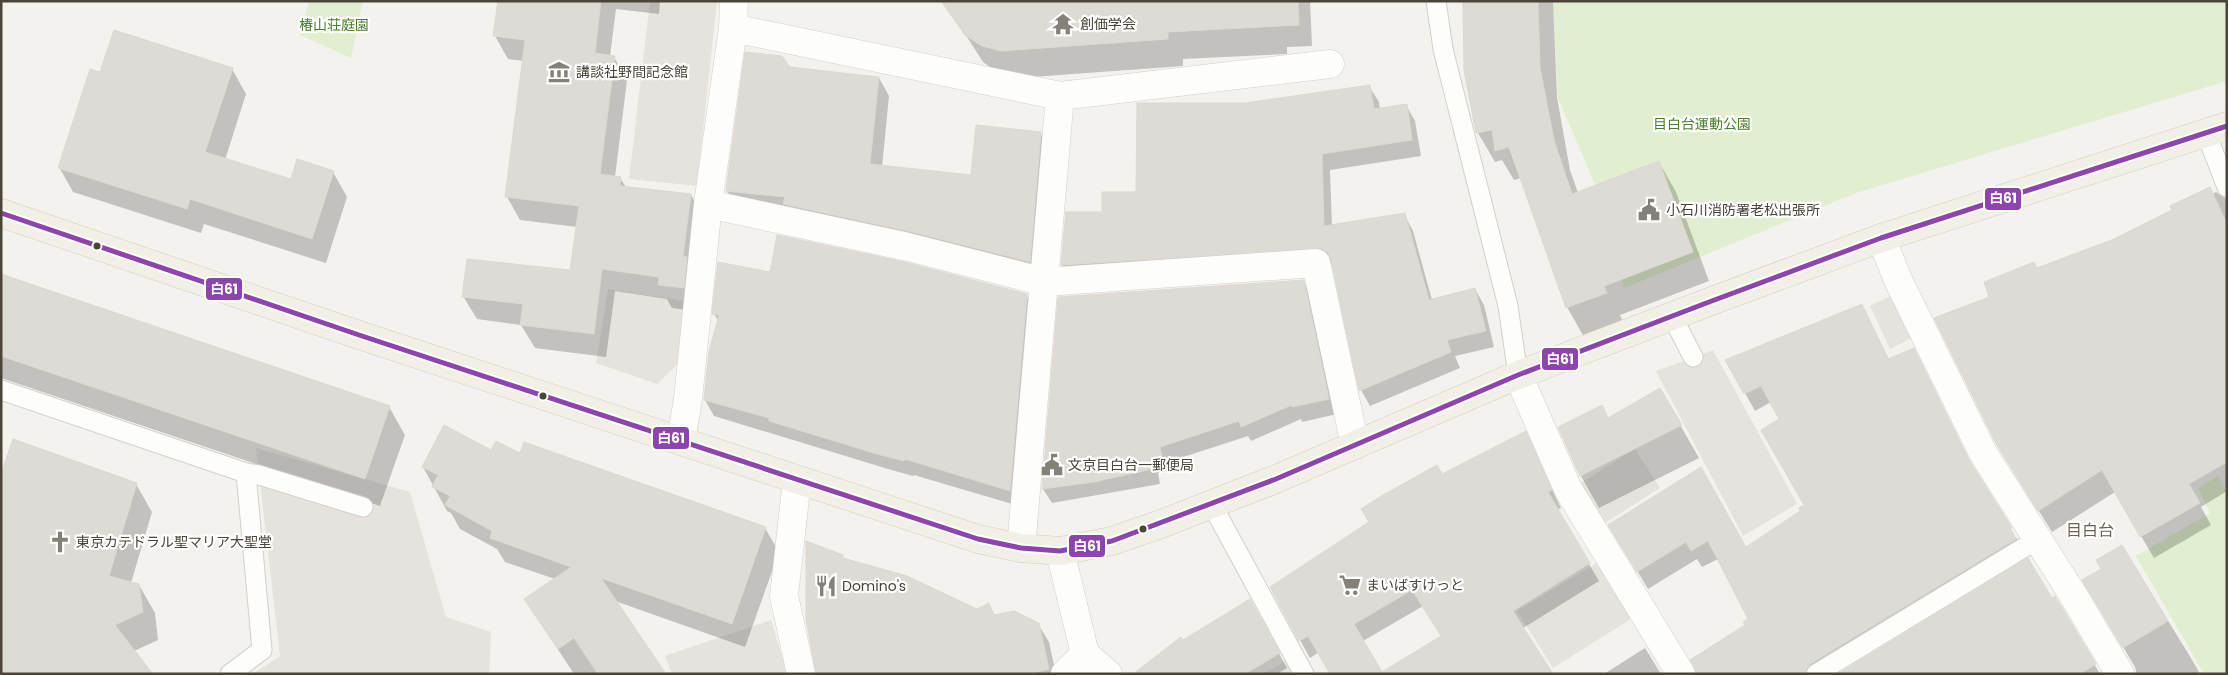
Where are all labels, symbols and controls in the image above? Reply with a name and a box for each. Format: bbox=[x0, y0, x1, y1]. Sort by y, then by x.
temple icon: 創価学会 bbox=[1050, 11, 1076, 37]
place label: 創価学会 bbox=[1080, 14, 1136, 34]
park label: 椿山荘庭園 bbox=[299, 15, 369, 35]
museum icon: 講談社野間記念館 bbox=[546, 59, 572, 85]
place label: 講談社野間記念館 bbox=[576, 62, 688, 82]
park label: 目白台運動公園 bbox=[1653, 114, 1751, 134]
line badge: 白61 bbox=[1984, 187, 2022, 211]
text: 白61 bbox=[1989, 188, 2017, 208]
public building icon: 小石川消防署老松出張所 bbox=[1636, 197, 1662, 223]
place label: 小石川消防署老松出張所 bbox=[1666, 200, 1820, 220]
unlabelled marker bbox=[92, 241, 102, 251]
line badge: 白61 bbox=[205, 277, 243, 301]
text: 白61 bbox=[210, 279, 238, 299]
line badge: 白61 bbox=[1541, 347, 1579, 371]
text: 白61 bbox=[1546, 349, 1574, 369]
unlabelled marker bbox=[538, 391, 548, 401]
line badge: 白61 bbox=[652, 426, 690, 450]
text: 白61 bbox=[657, 428, 685, 448]
public building icon: 文京目白台一郵便局 bbox=[1039, 452, 1065, 478]
place label: 文京目白台一郵便局 bbox=[1068, 455, 1194, 475]
district label: 目白台 bbox=[2066, 519, 2114, 542]
unlabelled marker bbox=[1138, 524, 1148, 534]
church icon: 東京カテドラル聖マリア大聖堂 bbox=[47, 529, 73, 555]
place label: 東京カテドラル聖マリア大聖堂 bbox=[76, 532, 272, 552]
line badge: 白61 bbox=[1068, 534, 1106, 558]
text: 白61 bbox=[1073, 536, 1101, 556]
supermarket icon: まいばすけっと bbox=[1337, 572, 1363, 598]
restaurant icon: Domino's bbox=[813, 573, 839, 599]
place label: まいばすけっと bbox=[1366, 575, 1464, 595]
place label: Domino's bbox=[842, 576, 906, 596]

